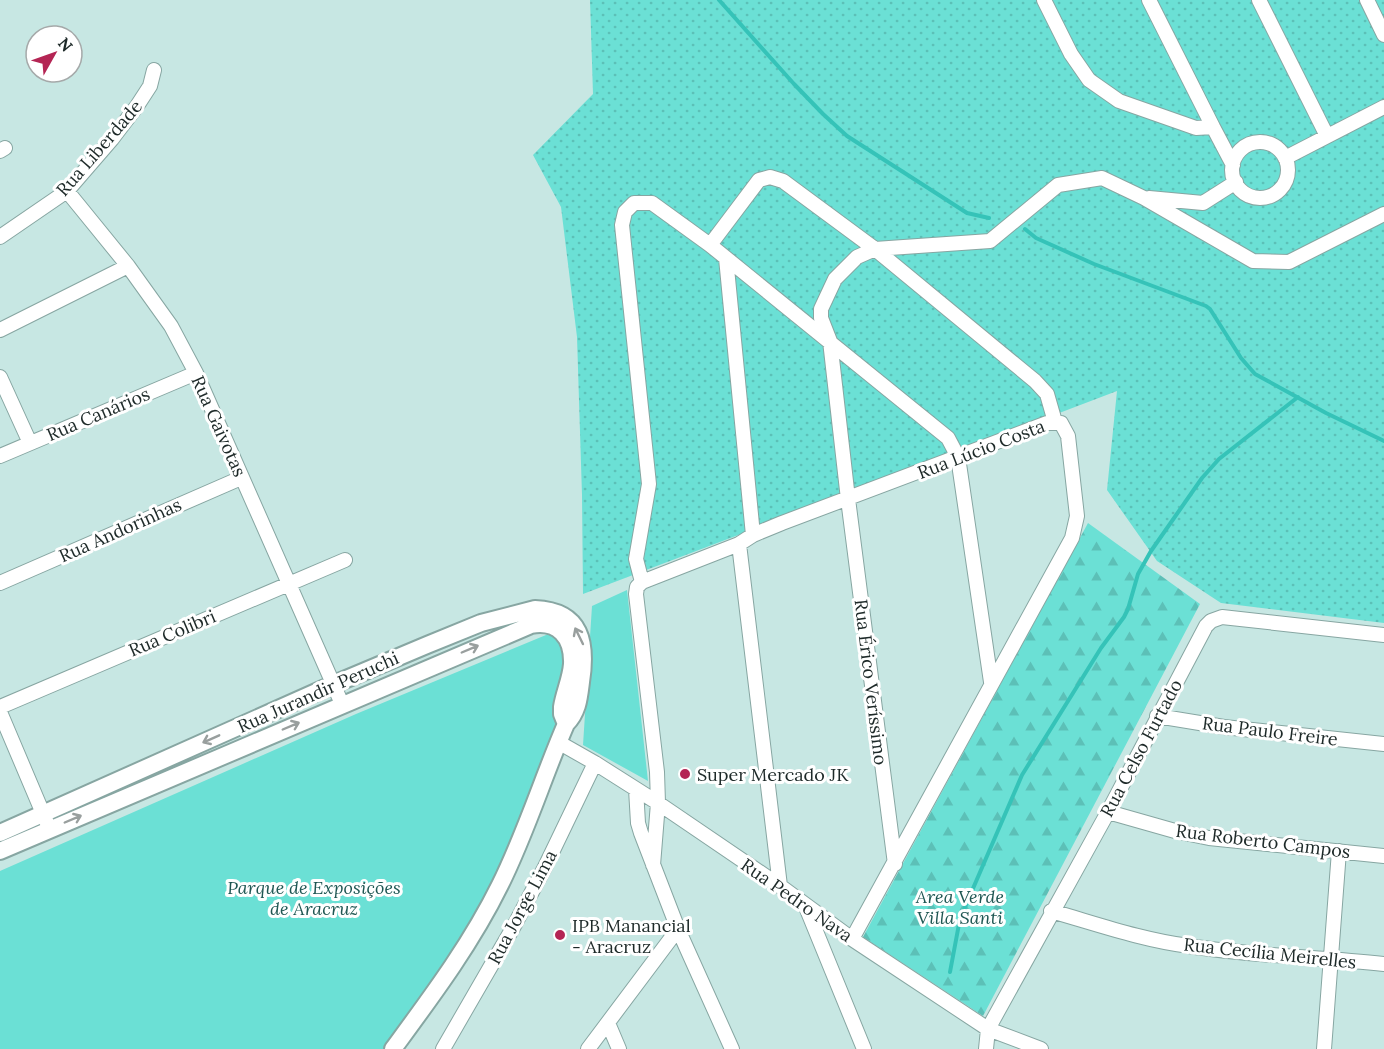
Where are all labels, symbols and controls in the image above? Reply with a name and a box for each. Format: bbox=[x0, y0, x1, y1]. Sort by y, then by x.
north arrow bbox=[24, 24, 84, 84]
text: N bbox=[54, 33, 77, 56]
street label: Rua Liberdade bbox=[51, 95, 147, 201]
street label: Rua Gaivotas bbox=[186, 372, 252, 480]
street label: Rua Canários bbox=[43, 382, 153, 446]
street label: Rua Lúcio Costa bbox=[914, 414, 1048, 484]
street label: Rua Andorinhas bbox=[55, 493, 185, 567]
street label: Rua Érico Veríssimo bbox=[849, 598, 893, 766]
street label: Rua Colibri bbox=[125, 604, 219, 662]
one-way arrow bbox=[573, 628, 585, 646]
one-way arrow bbox=[460, 643, 479, 654]
street label: Rua Jurandir Peruchi bbox=[234, 646, 402, 738]
street label: Rua Celso Furtado bbox=[1095, 675, 1187, 821]
street label: Rua Paulo Freire bbox=[1201, 711, 1339, 751]
one-way arrow bbox=[281, 720, 299, 731]
one-way arrow bbox=[203, 733, 221, 745]
place label: Super Mercado JK bbox=[697, 763, 849, 786]
marker: Super Mercado JK bbox=[678, 767, 692, 781]
one-way arrow bbox=[63, 813, 81, 824]
street label: Rua Roberto Campos bbox=[1174, 819, 1352, 863]
street label: Rua Jorge Lima bbox=[482, 846, 562, 968]
street label: Rua Pedro Nava bbox=[737, 853, 857, 947]
park label: Parque de Exposições de Aracruz bbox=[227, 876, 401, 920]
park label: Area Verde Villa Santi bbox=[915, 885, 1004, 929]
place label: IPB Manancial - Aracruz bbox=[572, 914, 691, 958]
marker: IPB Manancial - Aracruz bbox=[553, 928, 567, 942]
street label: Rua Cecília Meirelles bbox=[1183, 932, 1357, 974]

